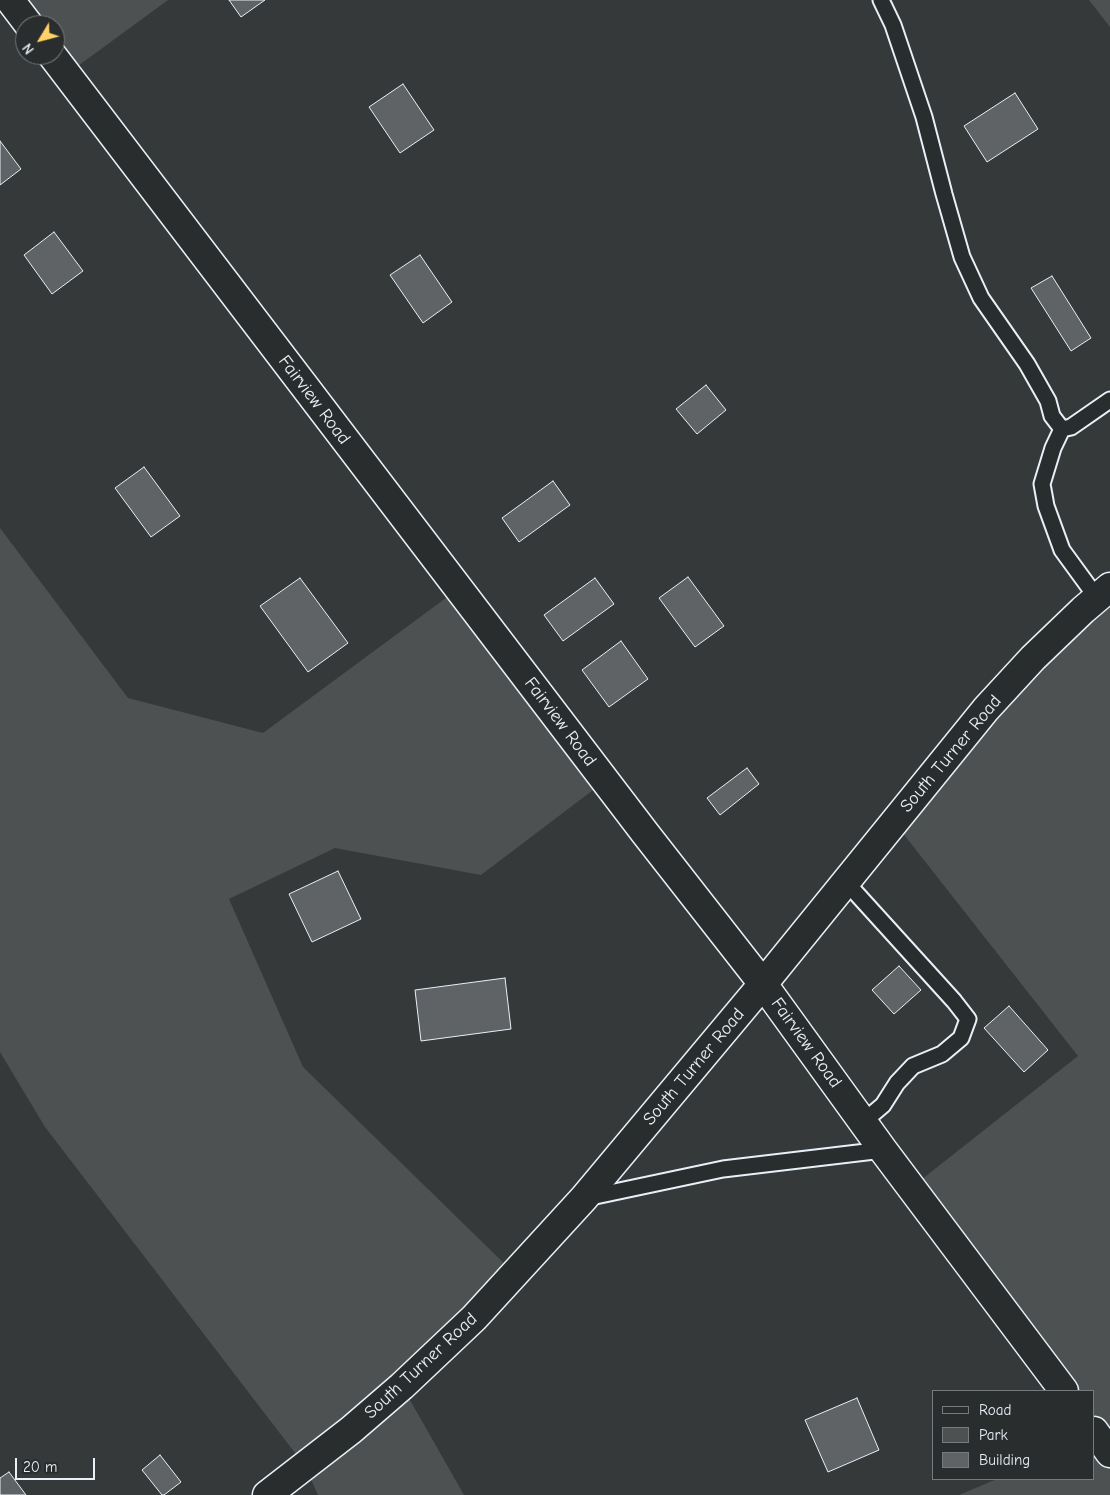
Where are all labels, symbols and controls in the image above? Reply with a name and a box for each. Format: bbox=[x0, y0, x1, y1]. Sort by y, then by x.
north arrow bbox=[15, 15, 65, 65]
text: N bbox=[19, 40, 38, 57]
street label: Fairview Road bbox=[273, 351, 355, 449]
street label: Fairview Road bbox=[519, 673, 601, 771]
street label: South Turner Road bbox=[896, 691, 1006, 817]
street label: Fairview Road bbox=[766, 994, 846, 1092]
street label: South Turner Road bbox=[639, 1004, 749, 1130]
street label: South Turner Road bbox=[360, 1308, 482, 1424]
legend bbox=[932, 1390, 1095, 1480]
text: Road bbox=[979, 1401, 1011, 1419]
text: Park bbox=[979, 1426, 1008, 1444]
scale bar bbox=[18, 1448, 98, 1480]
text: Building bbox=[979, 1451, 1030, 1469]
text: 20 m bbox=[23, 1458, 57, 1476]

